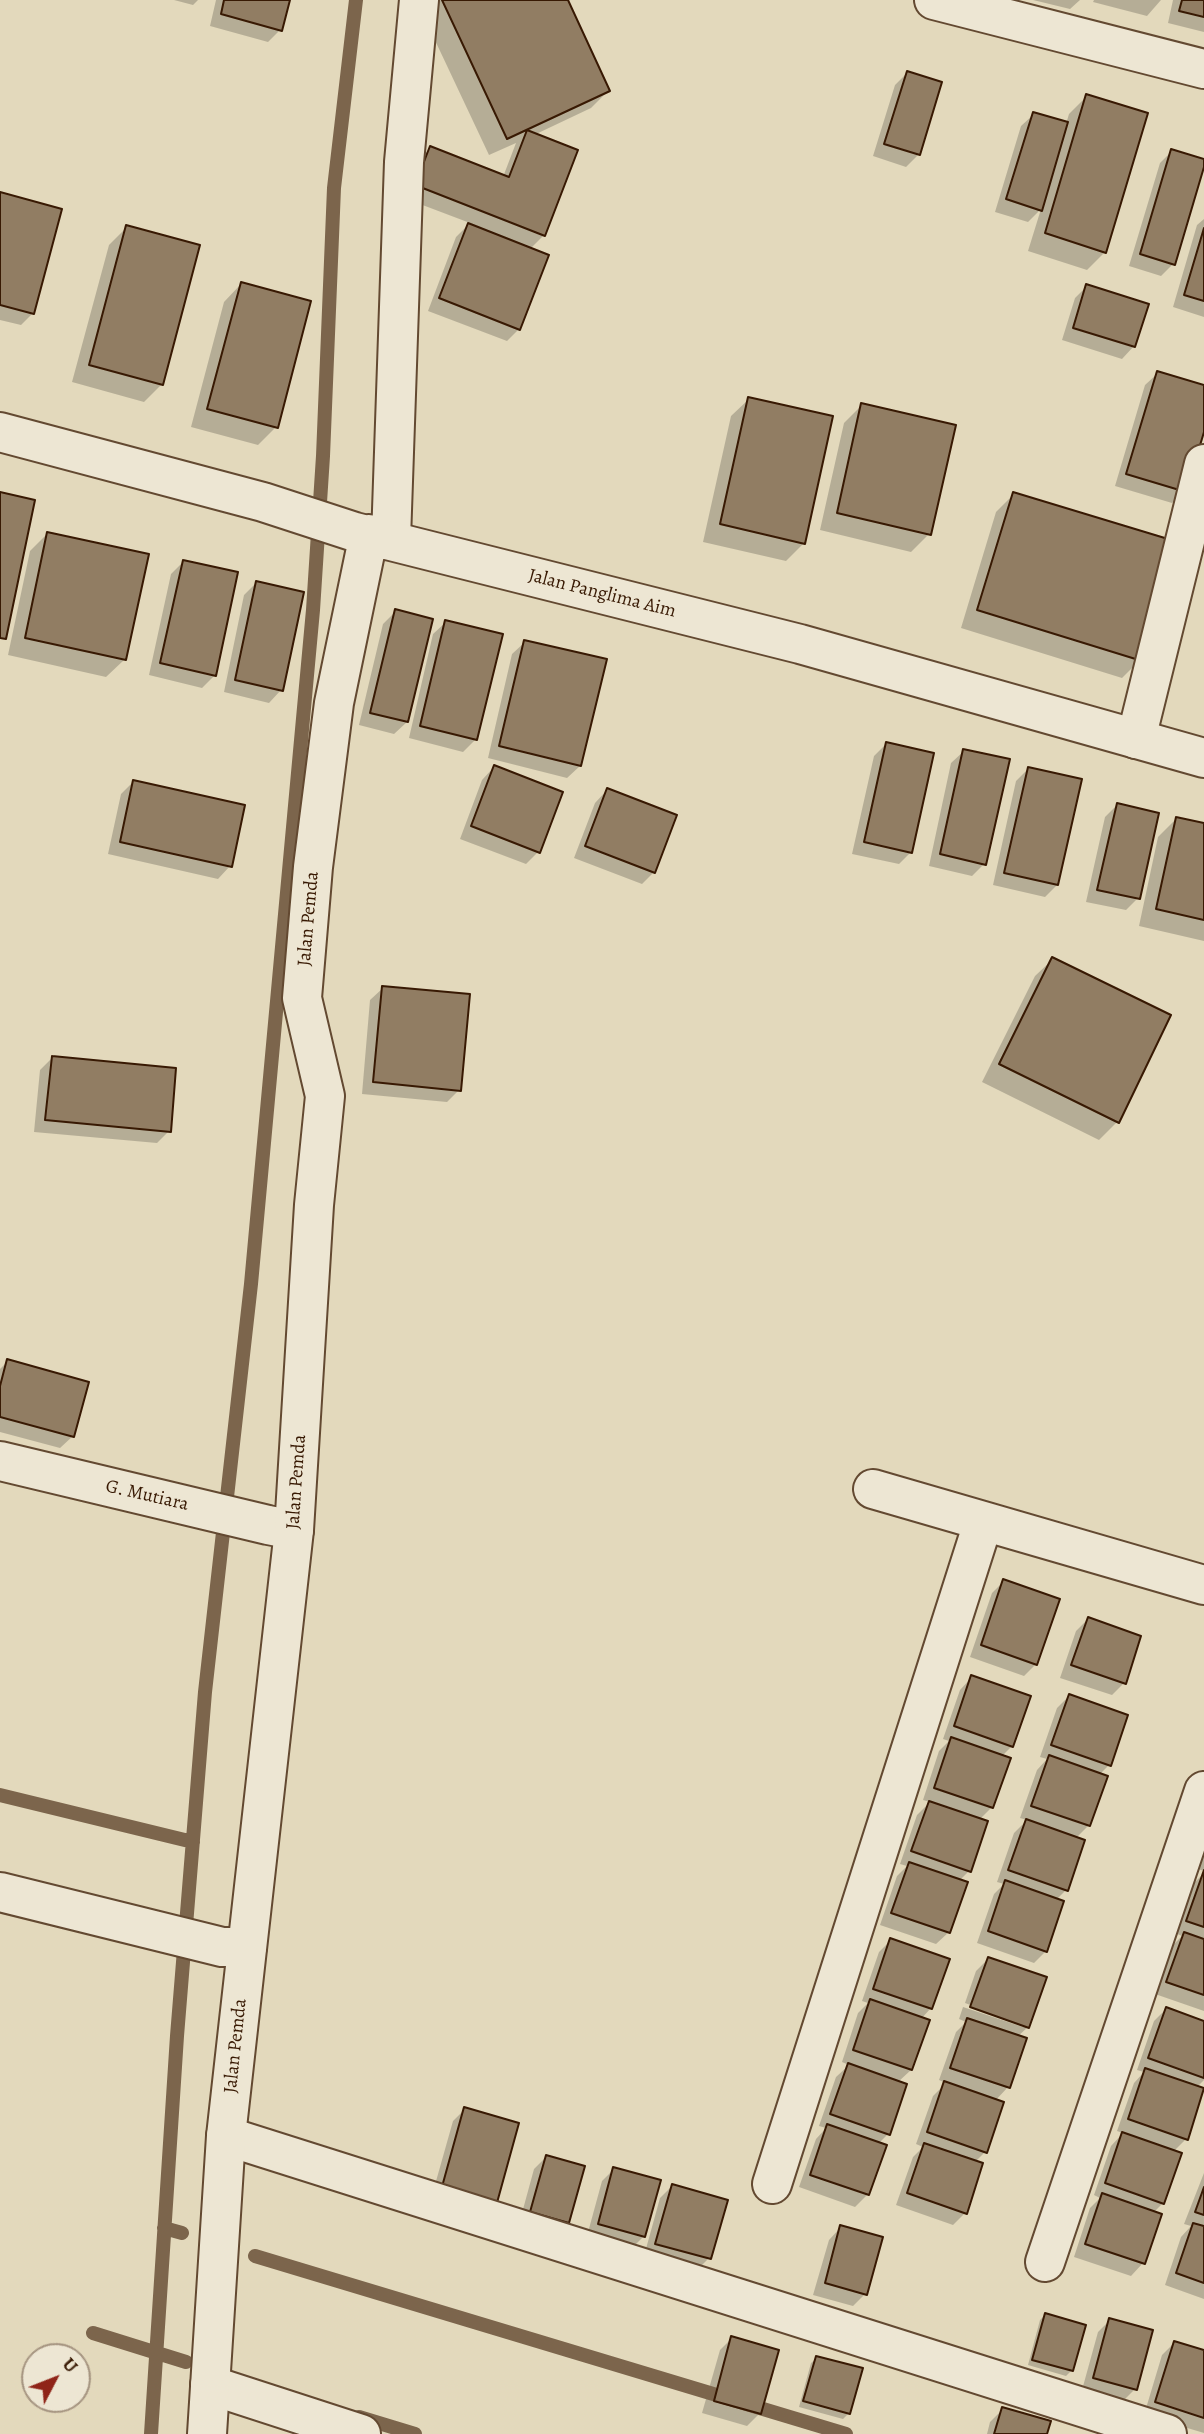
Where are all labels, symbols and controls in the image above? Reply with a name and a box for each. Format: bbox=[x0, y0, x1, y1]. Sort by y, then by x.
street label: Jalan Panglima Aim bbox=[526, 565, 678, 623]
street label: Jalan Pemda bbox=[293, 871, 325, 967]
street label: Jalan Pemda bbox=[282, 1434, 312, 1530]
street label: G. Mutiara bbox=[103, 1475, 191, 1517]
street label: Jalan Pemda bbox=[220, 1997, 252, 2095]
north arrow bbox=[21, 2343, 91, 2413]
text: U bbox=[56, 2352, 84, 2379]

